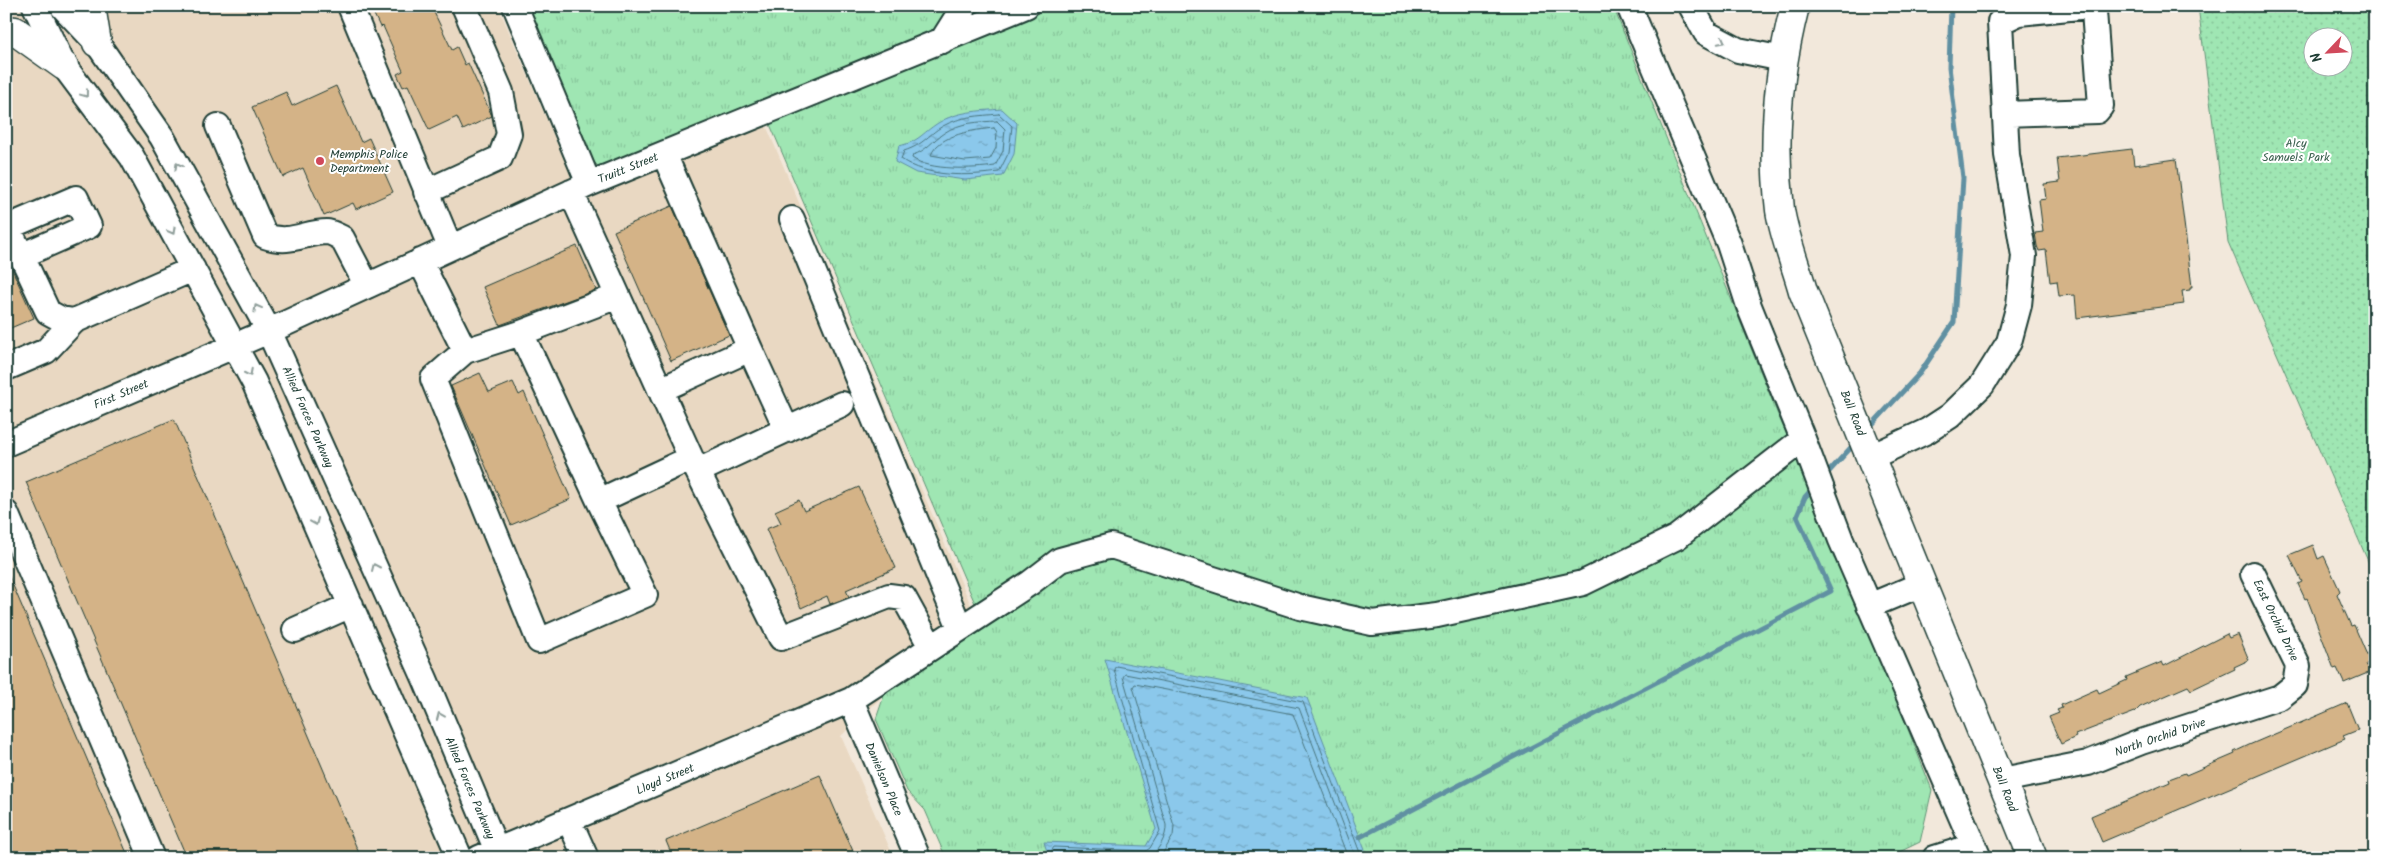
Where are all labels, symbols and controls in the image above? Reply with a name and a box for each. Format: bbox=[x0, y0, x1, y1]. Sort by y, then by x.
north arrow bbox=[2304, 28, 2354, 78]
one-way arrow bbox=[1717, 35, 1726, 45]
text: N bbox=[2305, 48, 2329, 66]
one-way arrow bbox=[79, 88, 87, 97]
park label: Alcy Samuels Park bbox=[2262, 134, 2330, 167]
place label: Memphis Police Department bbox=[330, 145, 408, 178]
street label: Truitt Street bbox=[595, 148, 662, 189]
marker: Memphis Police Department bbox=[314, 155, 326, 167]
one-way arrow bbox=[174, 162, 184, 171]
one-way arrow bbox=[166, 225, 176, 234]
one-way arrow bbox=[253, 304, 263, 313]
street label: Allied Forces Parkway bbox=[277, 363, 339, 471]
one-way arrow bbox=[243, 368, 253, 377]
street label: First Street bbox=[91, 374, 152, 415]
street label: Ball Road bbox=[1835, 387, 1871, 440]
one-way arrow bbox=[308, 517, 319, 526]
one-way arrow bbox=[371, 563, 381, 572]
street label: East Orchid Drive bbox=[2248, 576, 2304, 665]
one-way arrow bbox=[436, 712, 446, 721]
street label: North Orchid Drive bbox=[2112, 713, 2209, 762]
street label: Allied Forces Parkway bbox=[439, 734, 500, 843]
street label: Danielson Place bbox=[859, 739, 908, 820]
street label: Lloyd Street bbox=[633, 759, 698, 800]
street label: Ball Road bbox=[1987, 763, 2023, 816]

